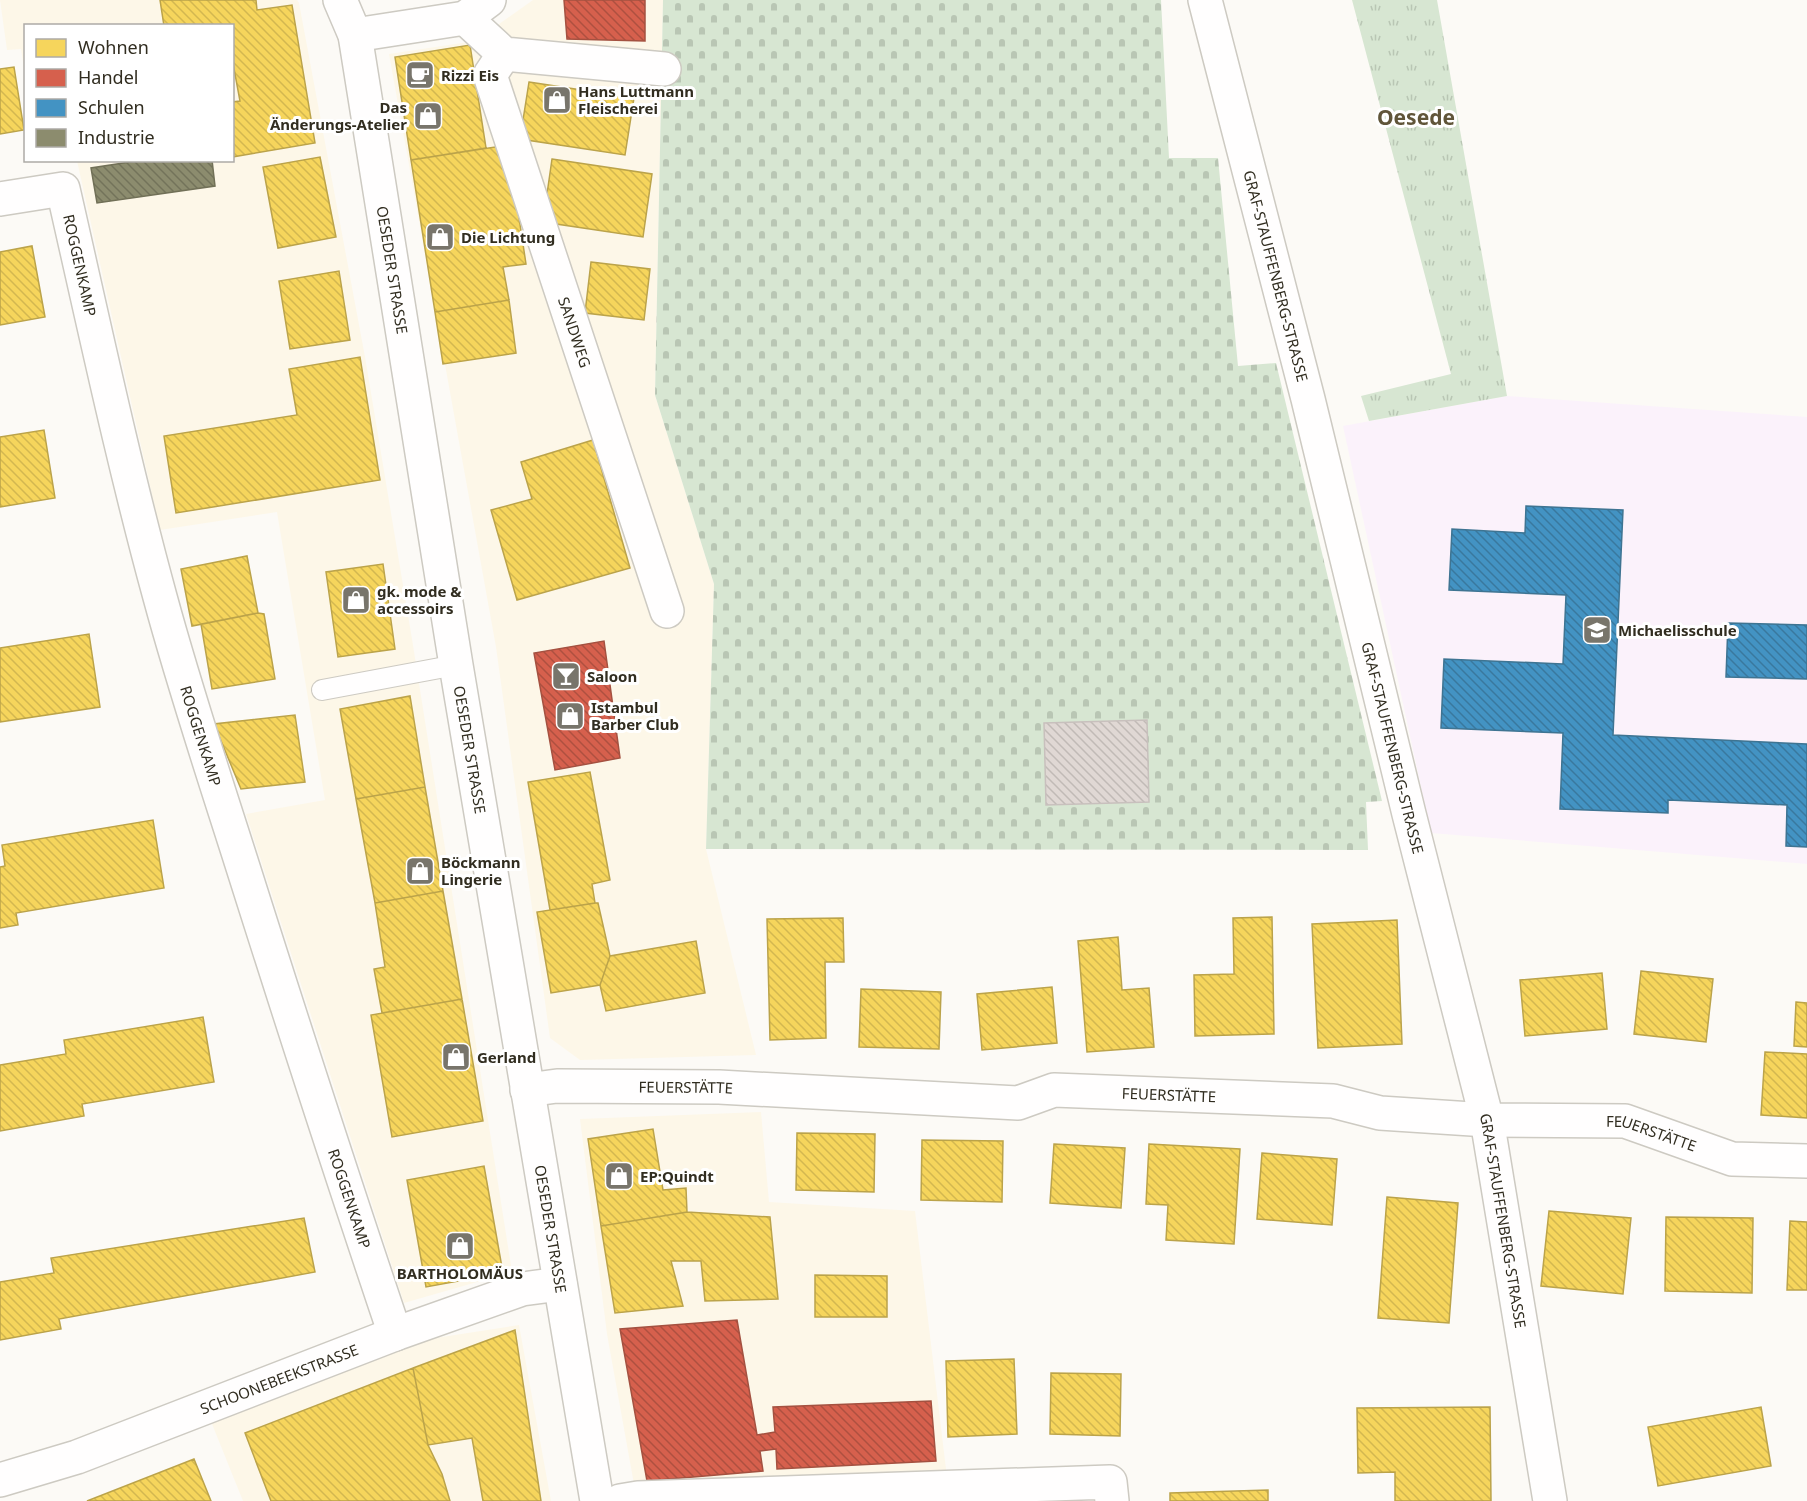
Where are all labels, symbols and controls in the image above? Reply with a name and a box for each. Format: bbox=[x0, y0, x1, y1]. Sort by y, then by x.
legend bbox=[24, 24, 234, 162]
text: Wohnen bbox=[78, 35, 149, 59]
cafe icon: Rizzi Eis bbox=[404, 59, 436, 91]
text: Handel bbox=[78, 65, 138, 89]
place label: Rizzi Eis bbox=[441, 65, 499, 85]
place label: Hans Luttmann Fleischerei bbox=[578, 81, 694, 118]
shop icon: Hans Luttmann Fleischerei bbox=[541, 84, 573, 116]
text: Schulen bbox=[78, 95, 145, 119]
place label: Das Änderungs-Atelier bbox=[270, 97, 407, 134]
shop icon: Das Änderungs-Atelier bbox=[412, 100, 444, 132]
district label: Oesede bbox=[1377, 103, 1455, 131]
text: Industrie bbox=[78, 125, 155, 149]
street label: GRAF-STAUFFENBERG-STRASSE bbox=[1239, 168, 1313, 384]
street label: OESEDER STRASSE bbox=[373, 204, 413, 335]
street label: ROGGENKAMP bbox=[59, 212, 101, 318]
shop icon: Die Lichtung bbox=[424, 221, 456, 253]
place label: Die Lichtung bbox=[461, 227, 555, 247]
street label: SANDWEG bbox=[554, 294, 596, 370]
place label: gk. mode & accessoirs bbox=[377, 581, 462, 618]
shop icon: gk. mode & accessoirs bbox=[340, 584, 372, 616]
school or university icon: Michaelisschule bbox=[1581, 614, 1613, 646]
place label: Michaelisschule bbox=[1618, 620, 1737, 640]
street label: GRAF-STAUFFENBERG-STRASSE bbox=[1357, 640, 1429, 856]
bar icon: Saloon bbox=[550, 660, 582, 692]
place label: Saloon bbox=[587, 666, 637, 686]
street label: ROGGENKAMP bbox=[176, 683, 226, 789]
street label: OESEDER STRASSE bbox=[450, 684, 491, 815]
place label: Istambul Barber Club bbox=[591, 697, 679, 734]
shop icon: Istambul Barber Club bbox=[554, 700, 586, 732]
place label: Böckmann Lingerie bbox=[441, 852, 521, 889]
shop icon: Böckmann Lingerie bbox=[404, 855, 436, 887]
shop icon: Gerland bbox=[440, 1041, 472, 1073]
place label: Gerland bbox=[477, 1047, 536, 1067]
street label: FEUERSTÄTTE bbox=[639, 1077, 733, 1098]
street label: FEUERSTÄTTE bbox=[1121, 1083, 1216, 1106]
street label: GRAF-STAUFFENBERG-STRASSE bbox=[1476, 1111, 1531, 1330]
street label: FEUERSTÄTTE bbox=[1606, 1111, 1699, 1156]
street label: ROGGENKAMP bbox=[324, 1146, 376, 1251]
shop icon: EP:Quindt bbox=[603, 1160, 635, 1192]
street label: OESEDER STRASSE bbox=[530, 1163, 572, 1294]
place label: EP:Quindt bbox=[640, 1166, 714, 1186]
shop icon: BARTHOLOMÄUS bbox=[444, 1230, 476, 1262]
place label: BARTHOLOMÄUS bbox=[397, 1263, 523, 1283]
street label: SCHOONEBEEKSTRASSE bbox=[197, 1339, 361, 1419]

